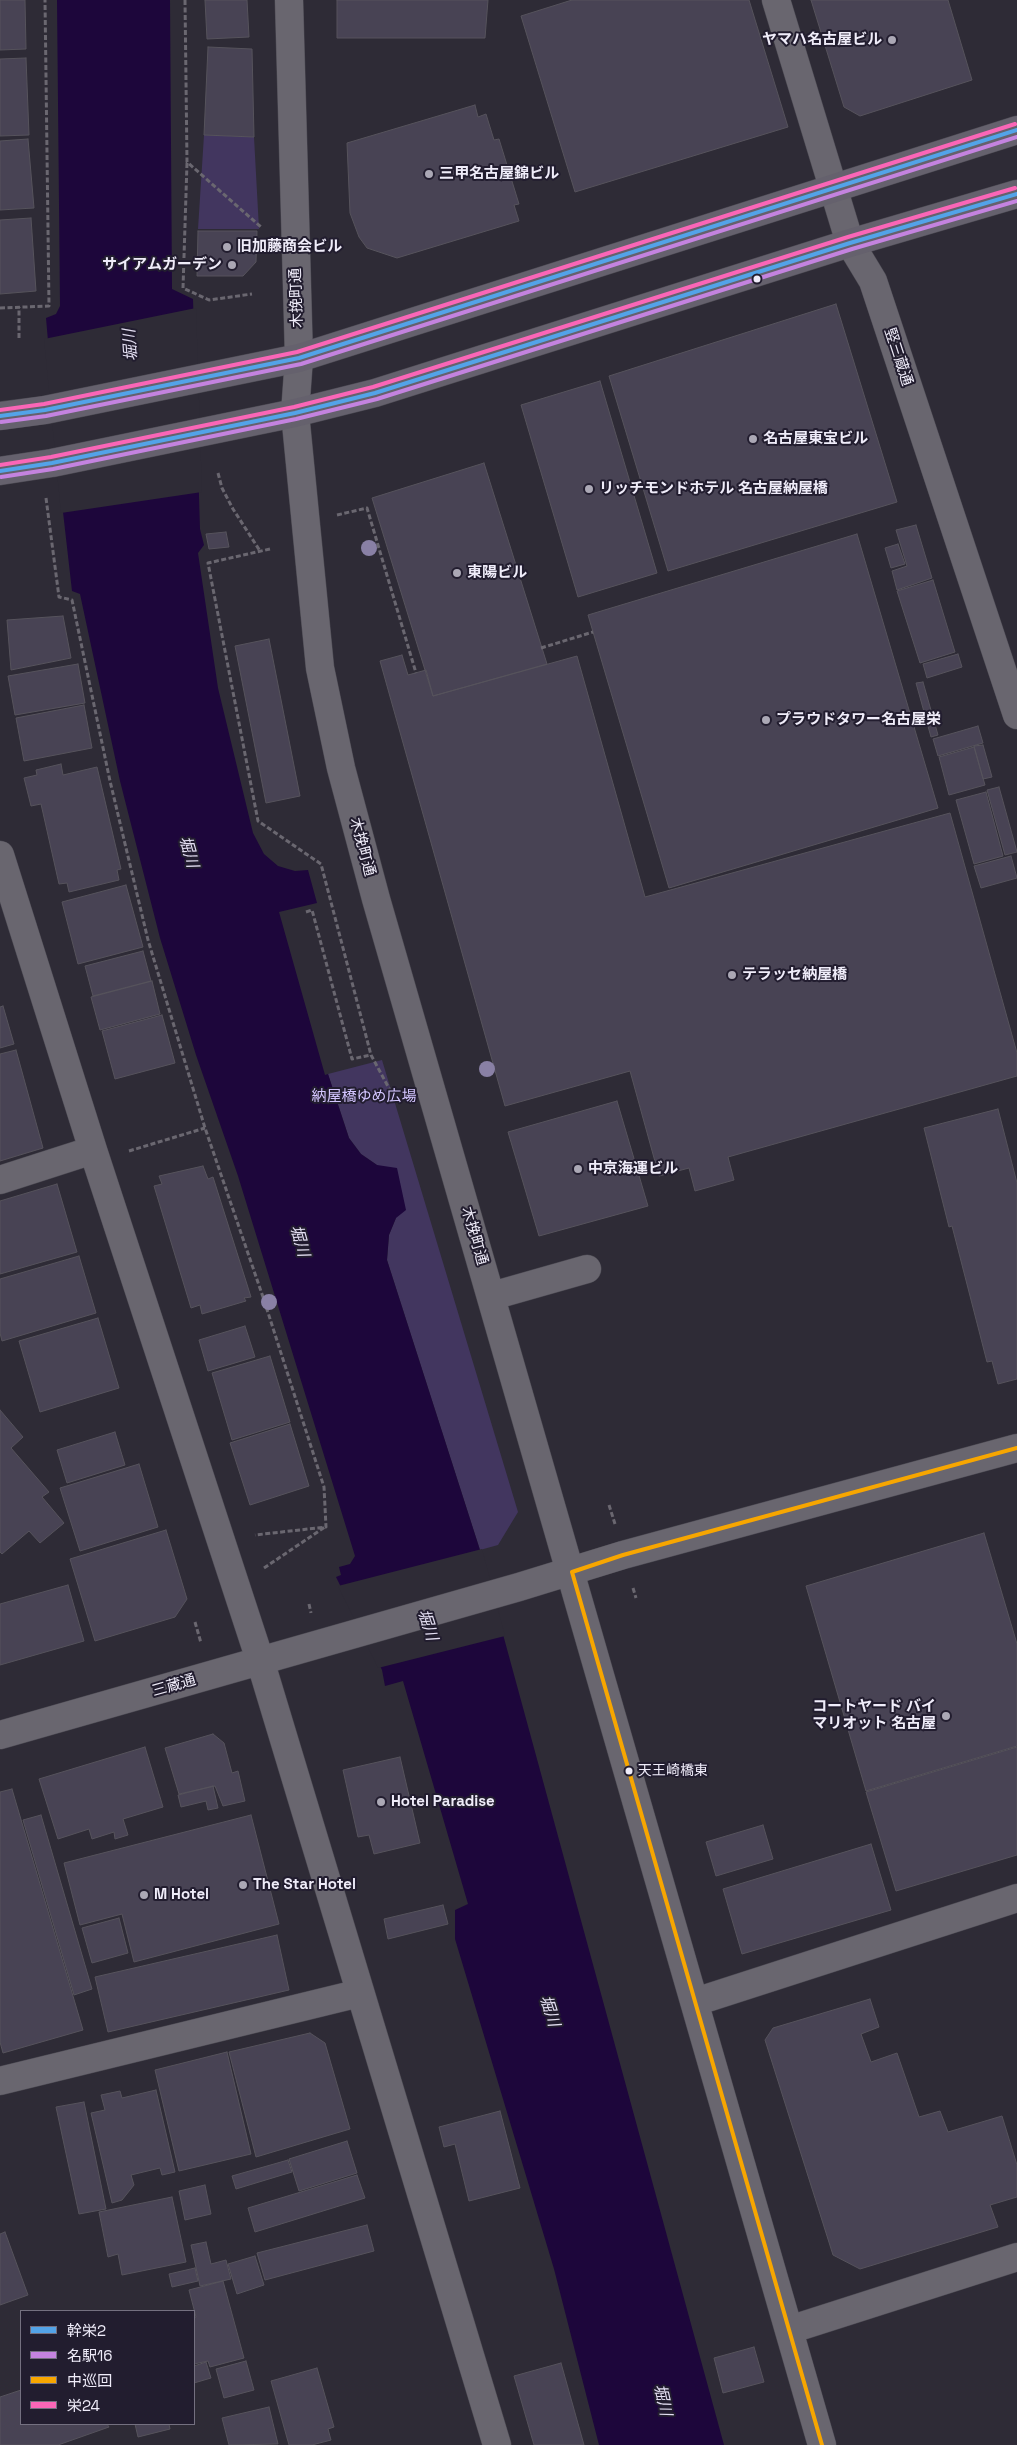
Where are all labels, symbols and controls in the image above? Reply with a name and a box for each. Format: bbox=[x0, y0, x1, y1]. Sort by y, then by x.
place label: ヤマハ名古屋ビル bbox=[762, 31, 882, 49]
marker: ヤマハ名古屋ビル bbox=[886, 34, 898, 46]
place label: 三甲名古屋錦ビル bbox=[439, 165, 559, 183]
marker: 三甲名古屋錦ビル bbox=[423, 168, 435, 180]
place label: 旧加藤商会ビル bbox=[237, 238, 342, 256]
marker: 旧加藤商会ビル bbox=[221, 241, 233, 253]
place label: サイアムガーデン bbox=[102, 256, 222, 274]
marker: サイアムガーデン bbox=[226, 259, 238, 271]
street label: 木挽町通 bbox=[287, 268, 307, 328]
unlabelled marker bbox=[752, 274, 762, 284]
street label: 竪三蔵通 bbox=[880, 326, 916, 388]
water label: 堀川 bbox=[120, 328, 142, 362]
place label: 名古屋東宝ビル bbox=[763, 430, 868, 448]
marker: 名古屋東宝ビル bbox=[747, 433, 759, 445]
place label: リッチモンドホテル 名古屋納屋橋 bbox=[599, 480, 828, 498]
marker: リッチモンドホテル 名古屋納屋橋 bbox=[583, 483, 595, 495]
place label: 東陽ビル bbox=[467, 564, 527, 582]
marker: 東陽ビル bbox=[451, 567, 463, 579]
place label: プラウドタワー名古屋栄 bbox=[776, 711, 941, 729]
marker: プラウドタワー名古屋栄 bbox=[760, 714, 772, 726]
street label: 木挽町通 bbox=[346, 816, 378, 878]
water label: 堀川 bbox=[174, 834, 202, 870]
place label: テラッセ納屋橋 bbox=[742, 966, 847, 984]
marker: テラッセ納屋橋 bbox=[726, 969, 738, 981]
park label: 納屋橋ゆめ広場 bbox=[312, 1088, 416, 1106]
place label: 中京海運ビル bbox=[588, 1160, 678, 1178]
marker: 中京海運ビル bbox=[572, 1163, 584, 1175]
street label: 木挽町通 bbox=[457, 1205, 491, 1267]
water label: 堀川 bbox=[285, 1223, 313, 1259]
water label: 堀川 bbox=[413, 1607, 441, 1643]
street label: 三蔵通 bbox=[150, 1671, 198, 1701]
place label: コートヤード バイ マリオット 名古屋 bbox=[812, 1698, 936, 1733]
marker: コートヤード バイ マリオット 名古屋 bbox=[940, 1710, 952, 1722]
place label: 天王崎橋東 bbox=[638, 1763, 708, 1779]
marker: 天王崎橋東 bbox=[624, 1766, 634, 1776]
place label: Hotel Paradise bbox=[391, 1793, 495, 1811]
marker: Hotel Paradise bbox=[375, 1796, 387, 1808]
place label: The Star Hotel bbox=[253, 1876, 356, 1894]
marker: The Star Hotel bbox=[237, 1879, 249, 1891]
place label: M Hotel bbox=[154, 1886, 209, 1904]
marker: M Hotel bbox=[138, 1889, 150, 1901]
water label: 堀川 bbox=[535, 1993, 563, 2029]
legend bbox=[20, 2310, 195, 2425]
text: 幹栄2 bbox=[67, 2321, 106, 2340]
text: 名駅16 bbox=[67, 2346, 112, 2365]
text: 中巡回 bbox=[67, 2371, 112, 2390]
water label: 堀川 bbox=[649, 2382, 675, 2418]
text: 栄24 bbox=[67, 2396, 100, 2415]

